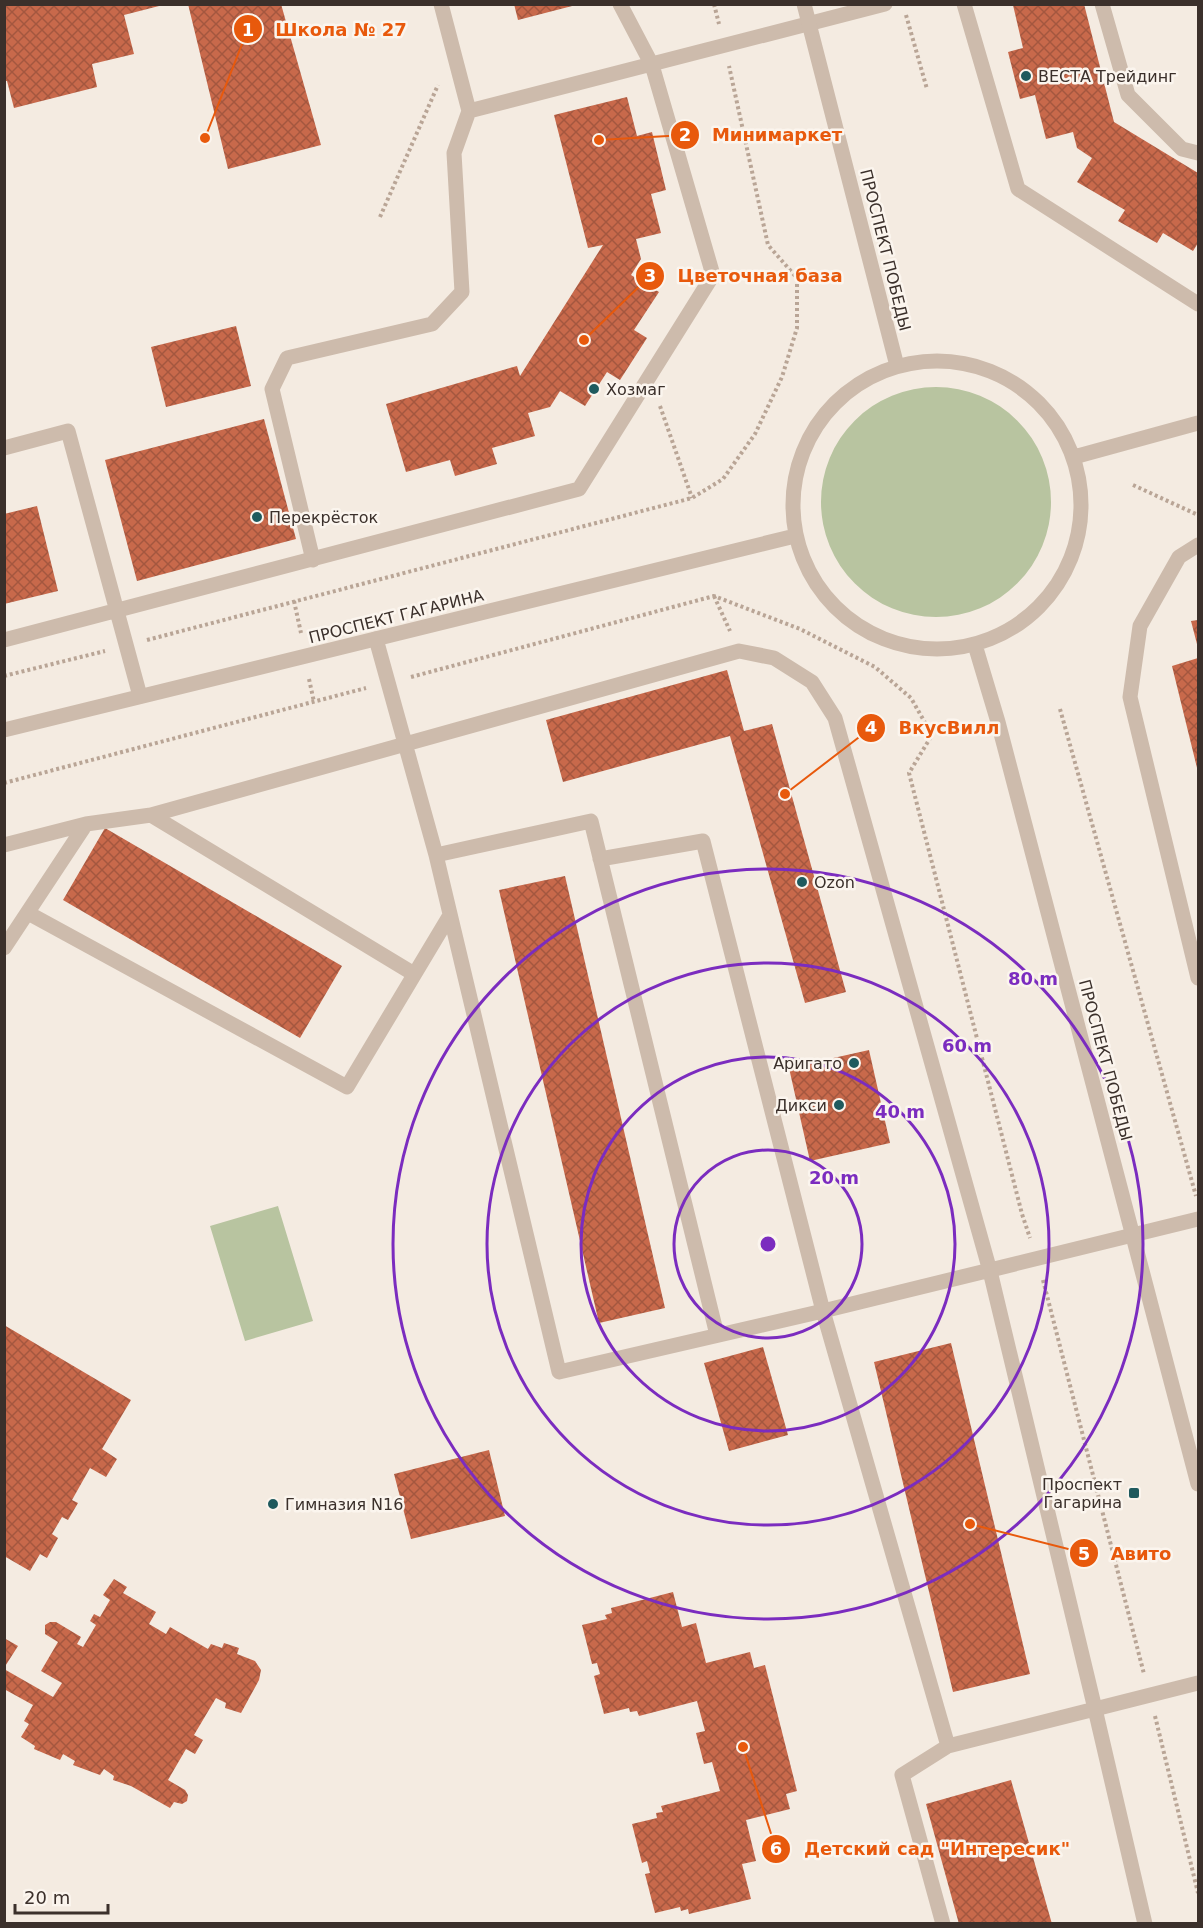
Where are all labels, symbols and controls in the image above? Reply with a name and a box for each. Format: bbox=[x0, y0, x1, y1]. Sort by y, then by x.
callout: Школа № 27 bbox=[233, 11, 418, 47]
text: 1 bbox=[242, 19, 254, 40]
text: Школа № 27 bbox=[275, 19, 407, 40]
place label: ВЕСТА Трейдинг bbox=[1038, 67, 1177, 86]
marker: ВЕСТА Трейдинг bbox=[1019, 69, 1033, 83]
callout: Минимаркет bbox=[670, 117, 854, 153]
text: 2 bbox=[679, 124, 691, 145]
text: Минимаркет bbox=[712, 124, 843, 145]
street label: ПРОСПЕКТ ПОБЕДЫ bbox=[856, 167, 915, 333]
callout: Цветочная база bbox=[635, 258, 854, 294]
text: 3 bbox=[644, 265, 656, 286]
text: Цветочная база bbox=[677, 265, 843, 286]
place label: Хозмаг bbox=[606, 380, 666, 399]
marker: Хозмаг bbox=[587, 382, 601, 396]
place label: Перекрёсток bbox=[269, 508, 378, 527]
marker: Перекрёсток bbox=[250, 510, 264, 524]
street label: ПРОСПЕКТ ГАГАРИНА bbox=[307, 586, 486, 647]
callout: ВкусВилл bbox=[856, 710, 1012, 746]
text: 4 bbox=[865, 717, 877, 738]
text: ВкусВилл bbox=[898, 717, 1000, 738]
place label: Ozon bbox=[814, 873, 855, 892]
marker: Ozon bbox=[795, 875, 809, 889]
text: 80 m bbox=[1008, 968, 1058, 989]
street label: ПРОСПЕКТ ПОБЕДЫ bbox=[1075, 977, 1136, 1143]
text: 60 m bbox=[942, 1035, 992, 1056]
place label: Аригато bbox=[773, 1054, 842, 1073]
marker: Аригато bbox=[847, 1056, 861, 1070]
place label: Дикси bbox=[775, 1096, 827, 1115]
marker: Дикси bbox=[832, 1098, 846, 1112]
text: 40 m bbox=[875, 1101, 925, 1122]
text: 20 m bbox=[809, 1167, 859, 1188]
centre of rings bbox=[758, 1234, 778, 1254]
place label: Проспект Гагарина bbox=[1042, 1475, 1122, 1512]
marker: Проспект Гагарина bbox=[1127, 1486, 1141, 1500]
place label: Гимназия N16 bbox=[285, 1495, 403, 1514]
marker: Гимназия N16 bbox=[266, 1497, 280, 1511]
callout: Авито bbox=[1069, 1535, 1184, 1571]
text: 5 bbox=[1078, 1543, 1090, 1564]
text: Авито bbox=[1111, 1543, 1171, 1564]
callout: Детский сад "Интересик" bbox=[761, 1831, 1082, 1867]
text: 6 bbox=[770, 1838, 782, 1859]
text: Детский сад "Интересик" bbox=[804, 1838, 1070, 1859]
scale bar bbox=[15, 1877, 108, 1915]
text: 20 m bbox=[24, 1887, 70, 1908]

